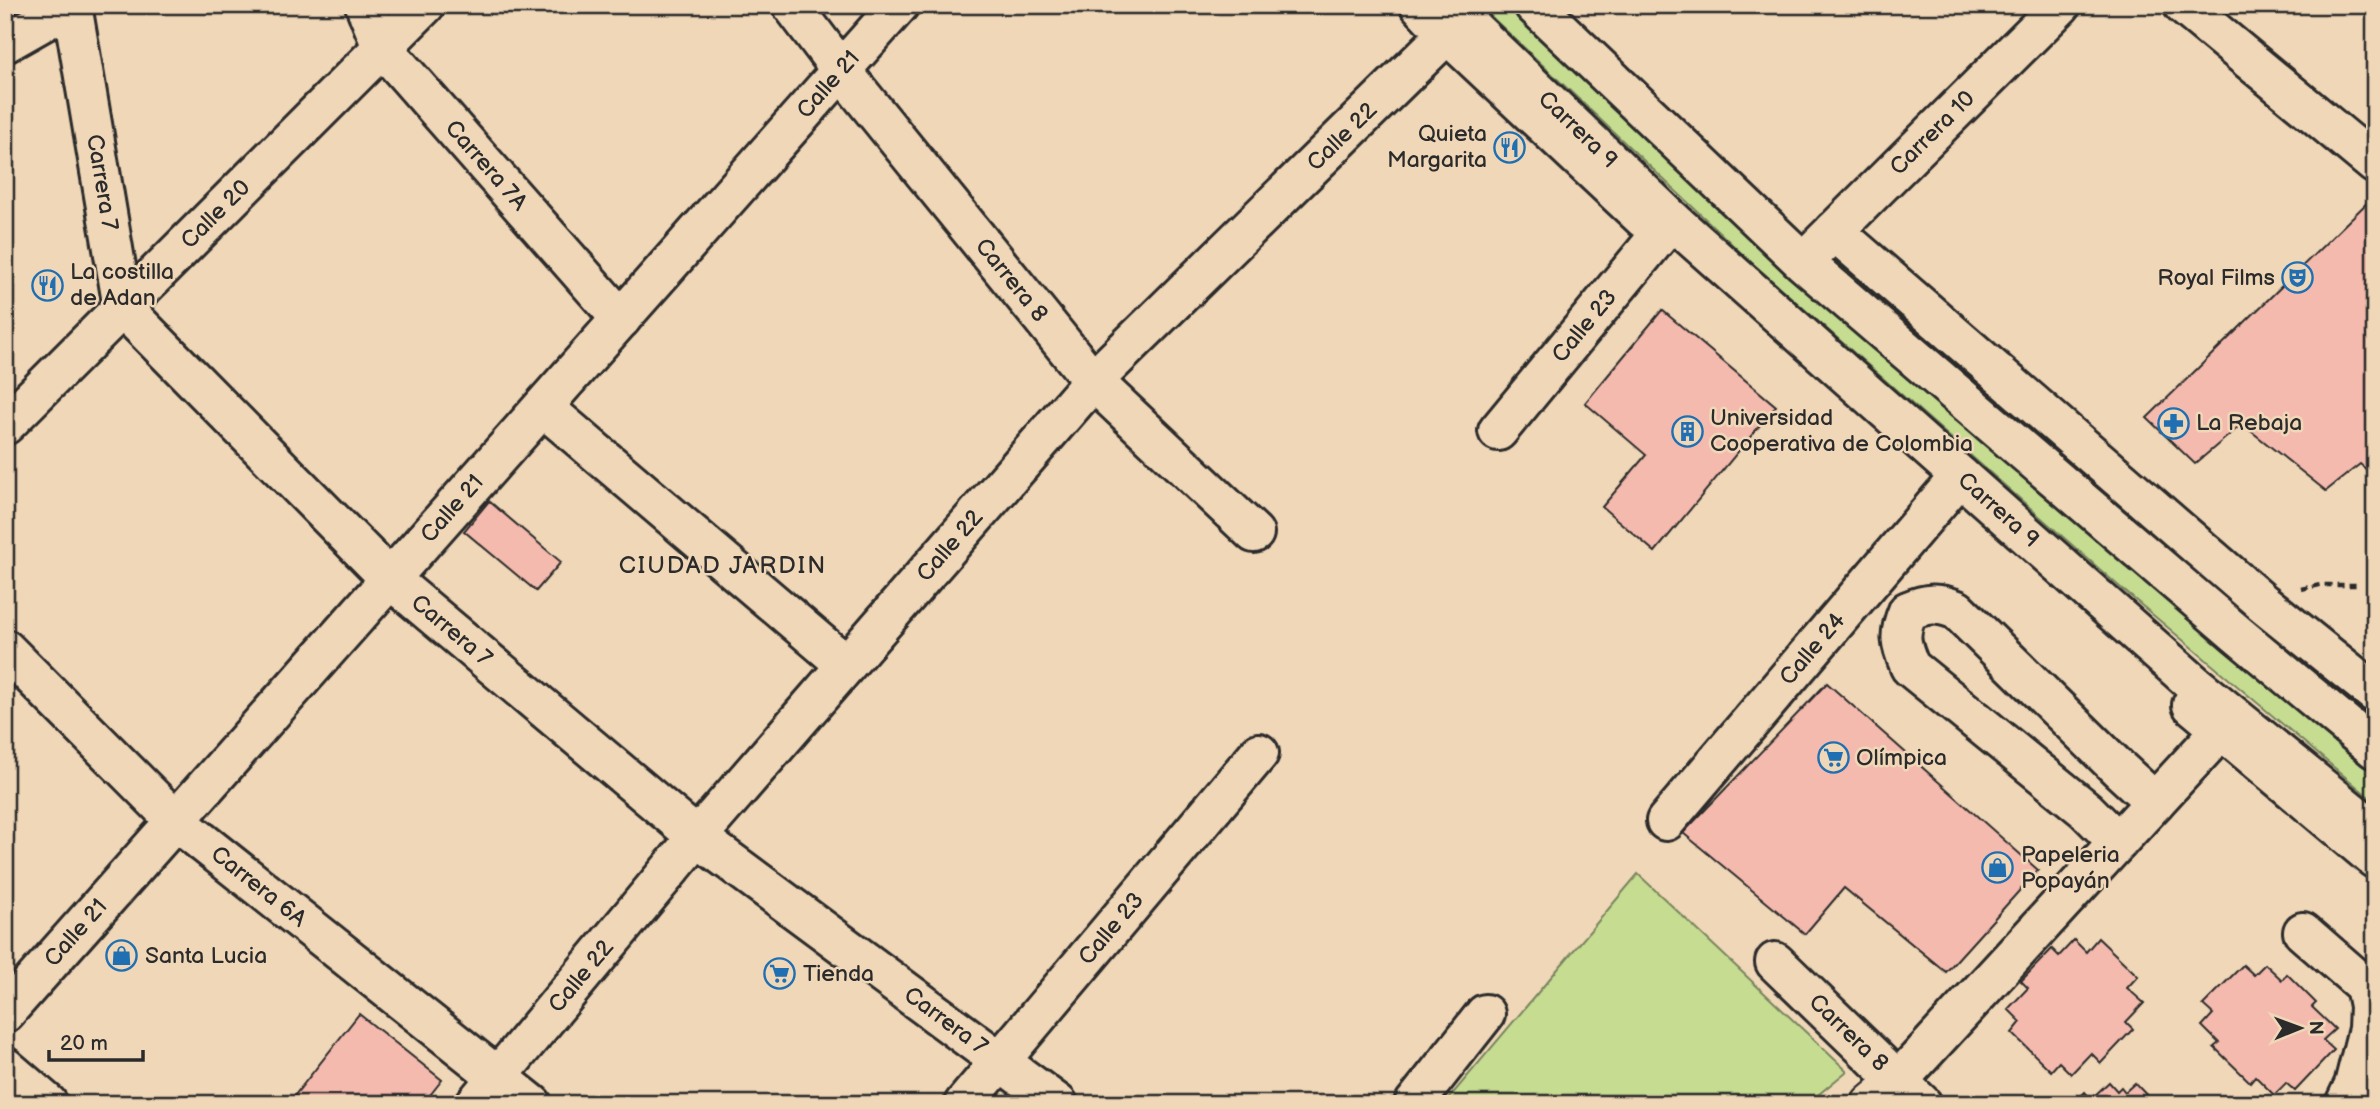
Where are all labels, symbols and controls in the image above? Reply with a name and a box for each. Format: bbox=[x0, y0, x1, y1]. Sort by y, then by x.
street label: Calle 21 bbox=[791, 45, 866, 124]
street label: Carrera 9 bbox=[1532, 85, 1623, 174]
street label: Carrera 10 bbox=[1884, 85, 1981, 181]
street label: Calle 22 bbox=[1301, 96, 1383, 177]
street label: Carrera 7A bbox=[439, 115, 534, 217]
place label: Quieta Margarita bbox=[1387, 120, 1487, 174]
restaurant icon: Quieta Margarita bbox=[1493, 130, 1527, 164]
street label: Carrera 7 bbox=[80, 132, 124, 233]
street label: Calle 20 bbox=[175, 174, 256, 255]
street label: Carrera 8 bbox=[969, 233, 1054, 328]
place label: La costilla de Adan bbox=[70, 258, 174, 312]
theatre icon: Royal Films bbox=[2281, 261, 2315, 295]
place label: Royal Films bbox=[2157, 264, 2275, 292]
restaurant icon: La costilla de Adan bbox=[30, 268, 64, 302]
street label: Calle 23 bbox=[1546, 284, 1623, 368]
place label: Universidad Cooperativa de Colombia bbox=[1710, 404, 1973, 458]
pharmacy icon: La Rebaja bbox=[2156, 406, 2190, 440]
place label: La Rebaja bbox=[2196, 409, 2302, 437]
building icon: Universidad Cooperativa de Colombia bbox=[1670, 414, 1704, 448]
street label: Carrera 9 bbox=[1952, 466, 2045, 554]
street label: Calle 21 bbox=[415, 469, 490, 549]
street label: Calle 22 bbox=[911, 504, 989, 588]
district label: CIUDAD JARDIN bbox=[619, 551, 827, 580]
street label: Carrera 7 bbox=[405, 589, 498, 673]
street label: Calle 24 bbox=[1774, 607, 1851, 691]
supermarket icon: Olímpica bbox=[1816, 741, 1850, 775]
place label: Olímpica bbox=[1856, 744, 1947, 772]
street label: Carrera 6A bbox=[205, 840, 313, 934]
place label: Papeleria Popayán bbox=[2021, 841, 2120, 895]
shop icon: Papeleria Popayán bbox=[1981, 851, 2015, 885]
street label: Calle 23 bbox=[1073, 887, 1150, 971]
street label: Calle 21 bbox=[38, 893, 114, 973]
street label: Calle 22 bbox=[543, 934, 620, 1019]
shop icon: Santa Lucia bbox=[105, 939, 139, 973]
place label: Santa Lucia bbox=[145, 942, 267, 970]
supermarket icon: Tienda bbox=[763, 957, 797, 991]
place label: Tienda bbox=[803, 960, 874, 988]
street label: Carrera 7 bbox=[898, 981, 994, 1061]
street label: Carrera 8 bbox=[1803, 988, 1894, 1078]
north arrow bbox=[2264, 993, 2334, 1064]
scale bar bbox=[49, 1018, 144, 1062]
text: N bbox=[2304, 1020, 2327, 1035]
text: 20 m bbox=[60, 1031, 108, 1056]

